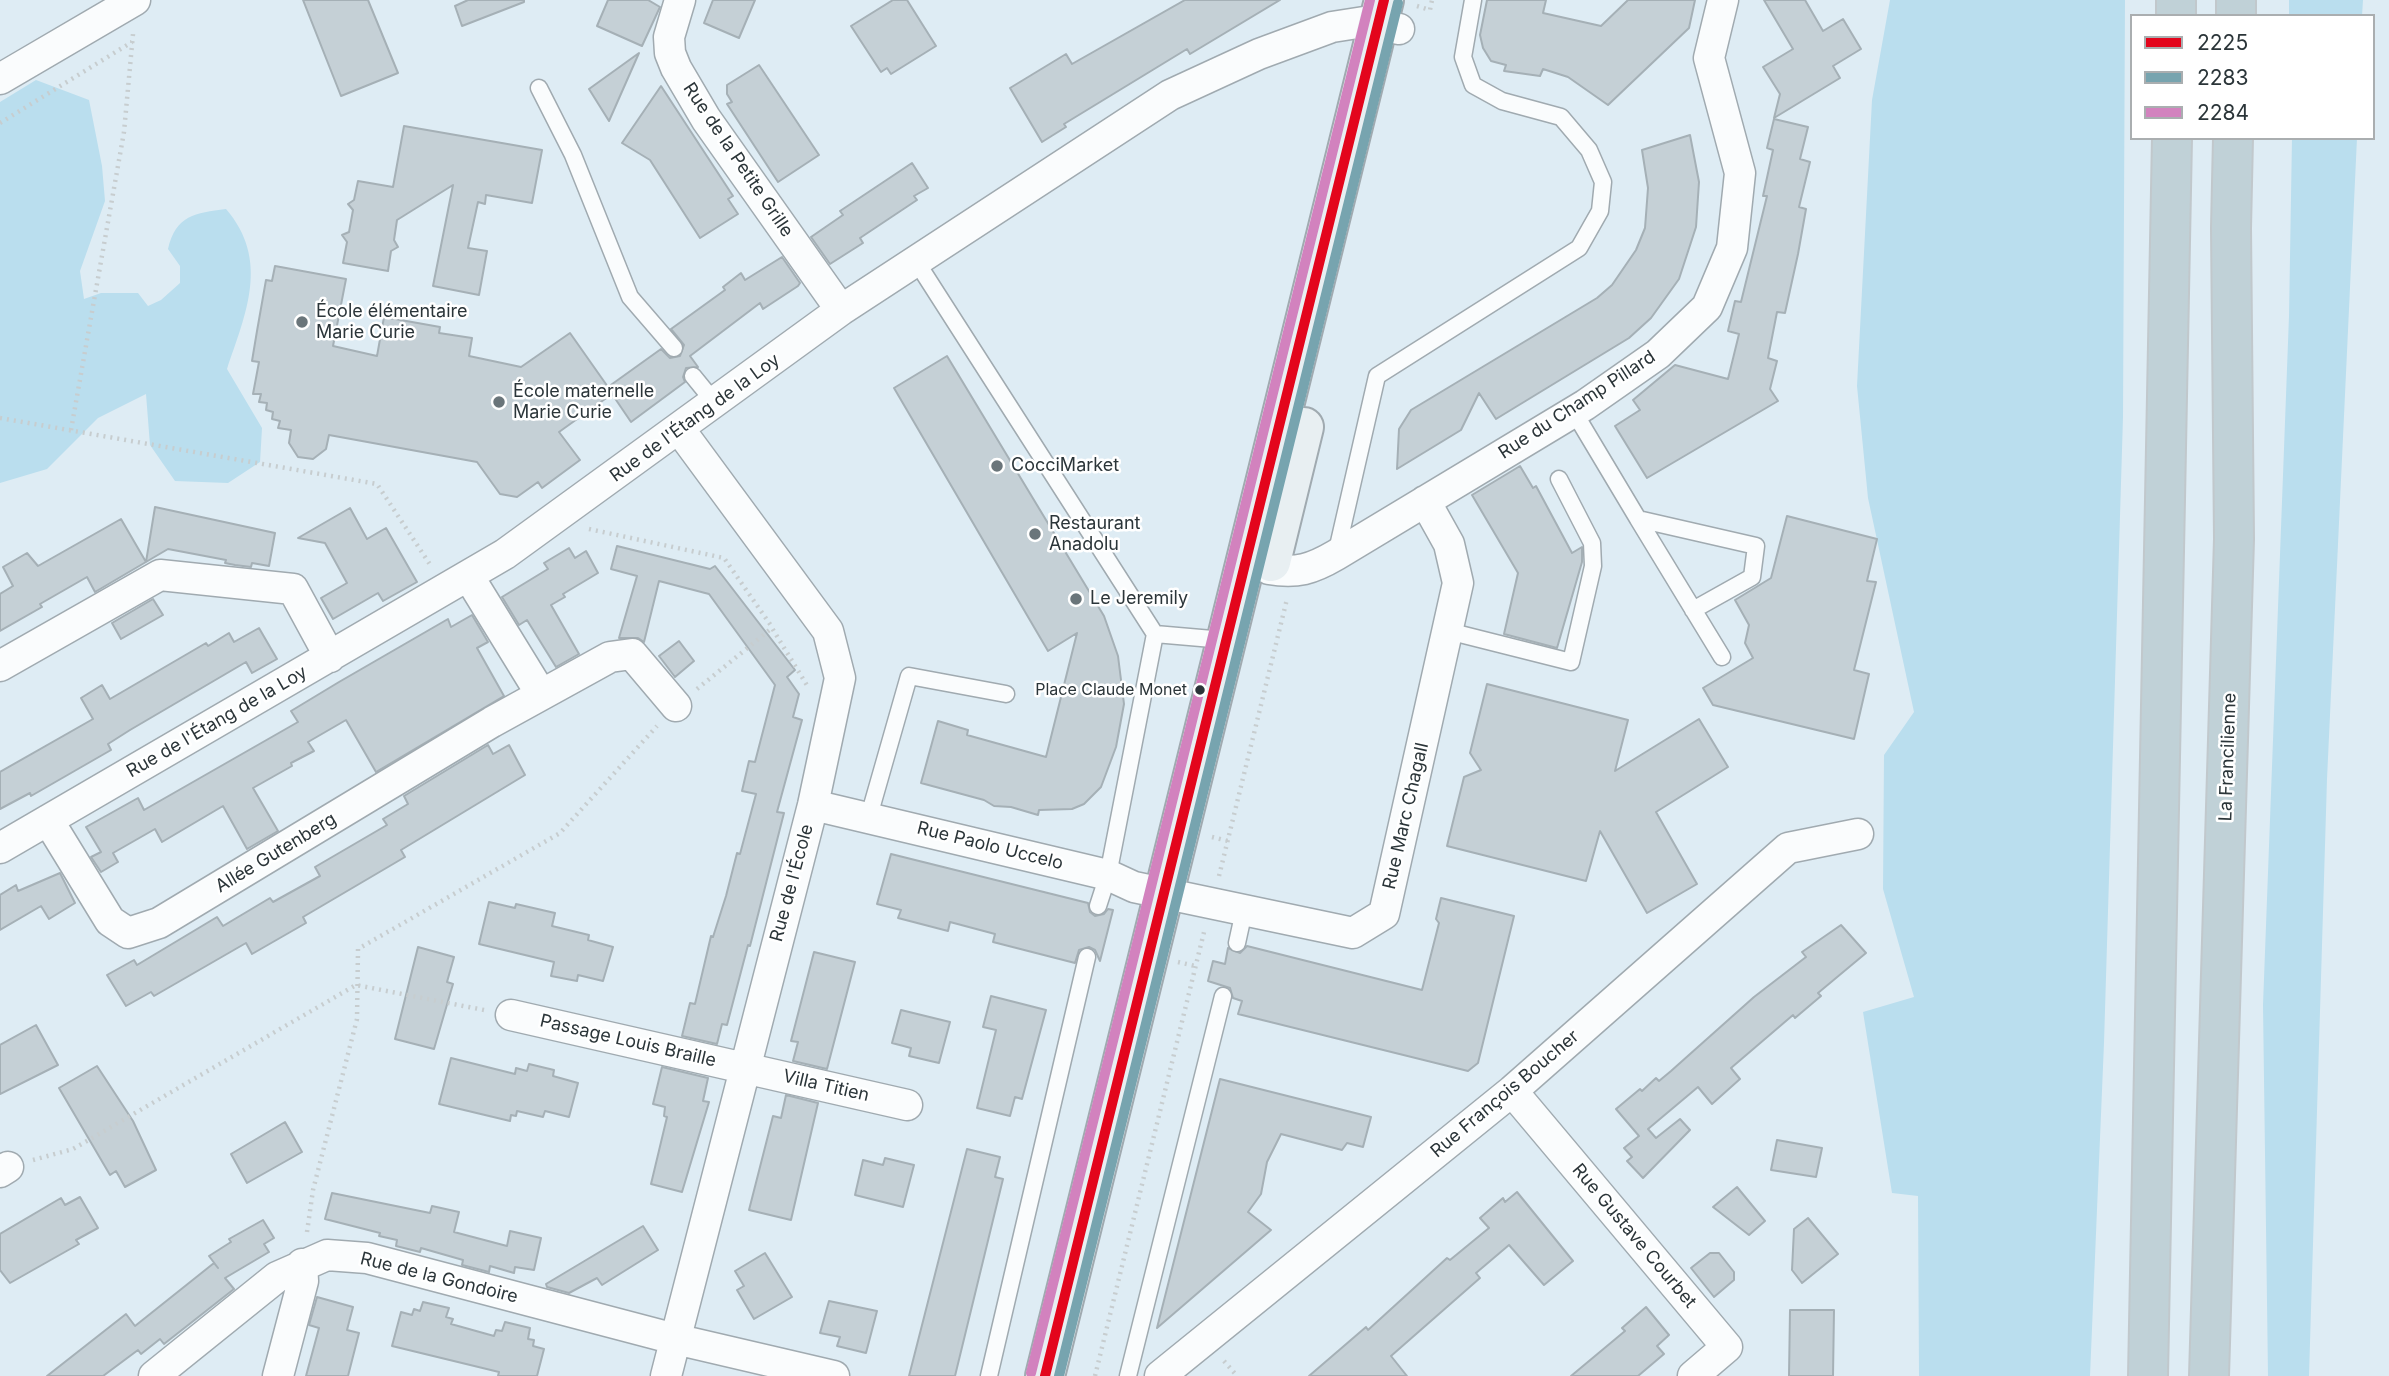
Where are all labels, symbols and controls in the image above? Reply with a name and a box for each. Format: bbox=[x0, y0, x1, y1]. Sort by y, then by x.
legend bbox=[2130, 14, 2375, 140]
text: 2225 bbox=[2197, 30, 2248, 55]
text: 2283 bbox=[2197, 65, 2249, 90]
street label: Rue de la Petite Grille bbox=[678, 79, 798, 241]
text: 2284 bbox=[2197, 100, 2249, 125]
place label: École élémentaire Marie Curie bbox=[316, 301, 467, 344]
marker: École élémentaire Marie Curie bbox=[294, 314, 310, 330]
street label: Rue du Champ Pillard bbox=[1495, 346, 1659, 464]
street label: Rue de l'Étang de la Loy bbox=[606, 349, 784, 487]
place label: École maternelle Marie Curie bbox=[513, 381, 654, 424]
marker: École maternelle Marie Curie bbox=[491, 394, 507, 410]
place label: CocciMarket bbox=[1011, 455, 1119, 477]
marker: CocciMarket bbox=[989, 458, 1005, 474]
place label: Restaurant Anadolu bbox=[1049, 513, 1140, 556]
marker: Restaurant Anadolu bbox=[1027, 526, 1043, 542]
place label: Le Jeremily bbox=[1090, 588, 1188, 610]
marker: Le Jeremily bbox=[1068, 591, 1084, 607]
street label: Rue de l'Étang de la Loy bbox=[123, 661, 311, 783]
place label: Place Claude Monet bbox=[1035, 680, 1187, 700]
marker: Place Claude Monet bbox=[1193, 683, 1207, 697]
street label: La Francilienne bbox=[2215, 692, 2241, 822]
street label: Rue Marc Chagall bbox=[1379, 741, 1433, 891]
street label: Allée Gutenberg bbox=[212, 808, 340, 898]
street label: Rue Paolo Uccelo bbox=[915, 817, 1065, 875]
street label: Rue de l'École bbox=[766, 822, 818, 944]
street label: Passage Louis Braille bbox=[538, 1010, 718, 1072]
street label: Rue François Boucher bbox=[1427, 1026, 1583, 1162]
street label: Villa Titien bbox=[781, 1066, 871, 1106]
street label: Rue Gustave Courbet bbox=[1567, 1160, 1701, 1312]
street label: Rue de la Gondoire bbox=[358, 1248, 520, 1308]

